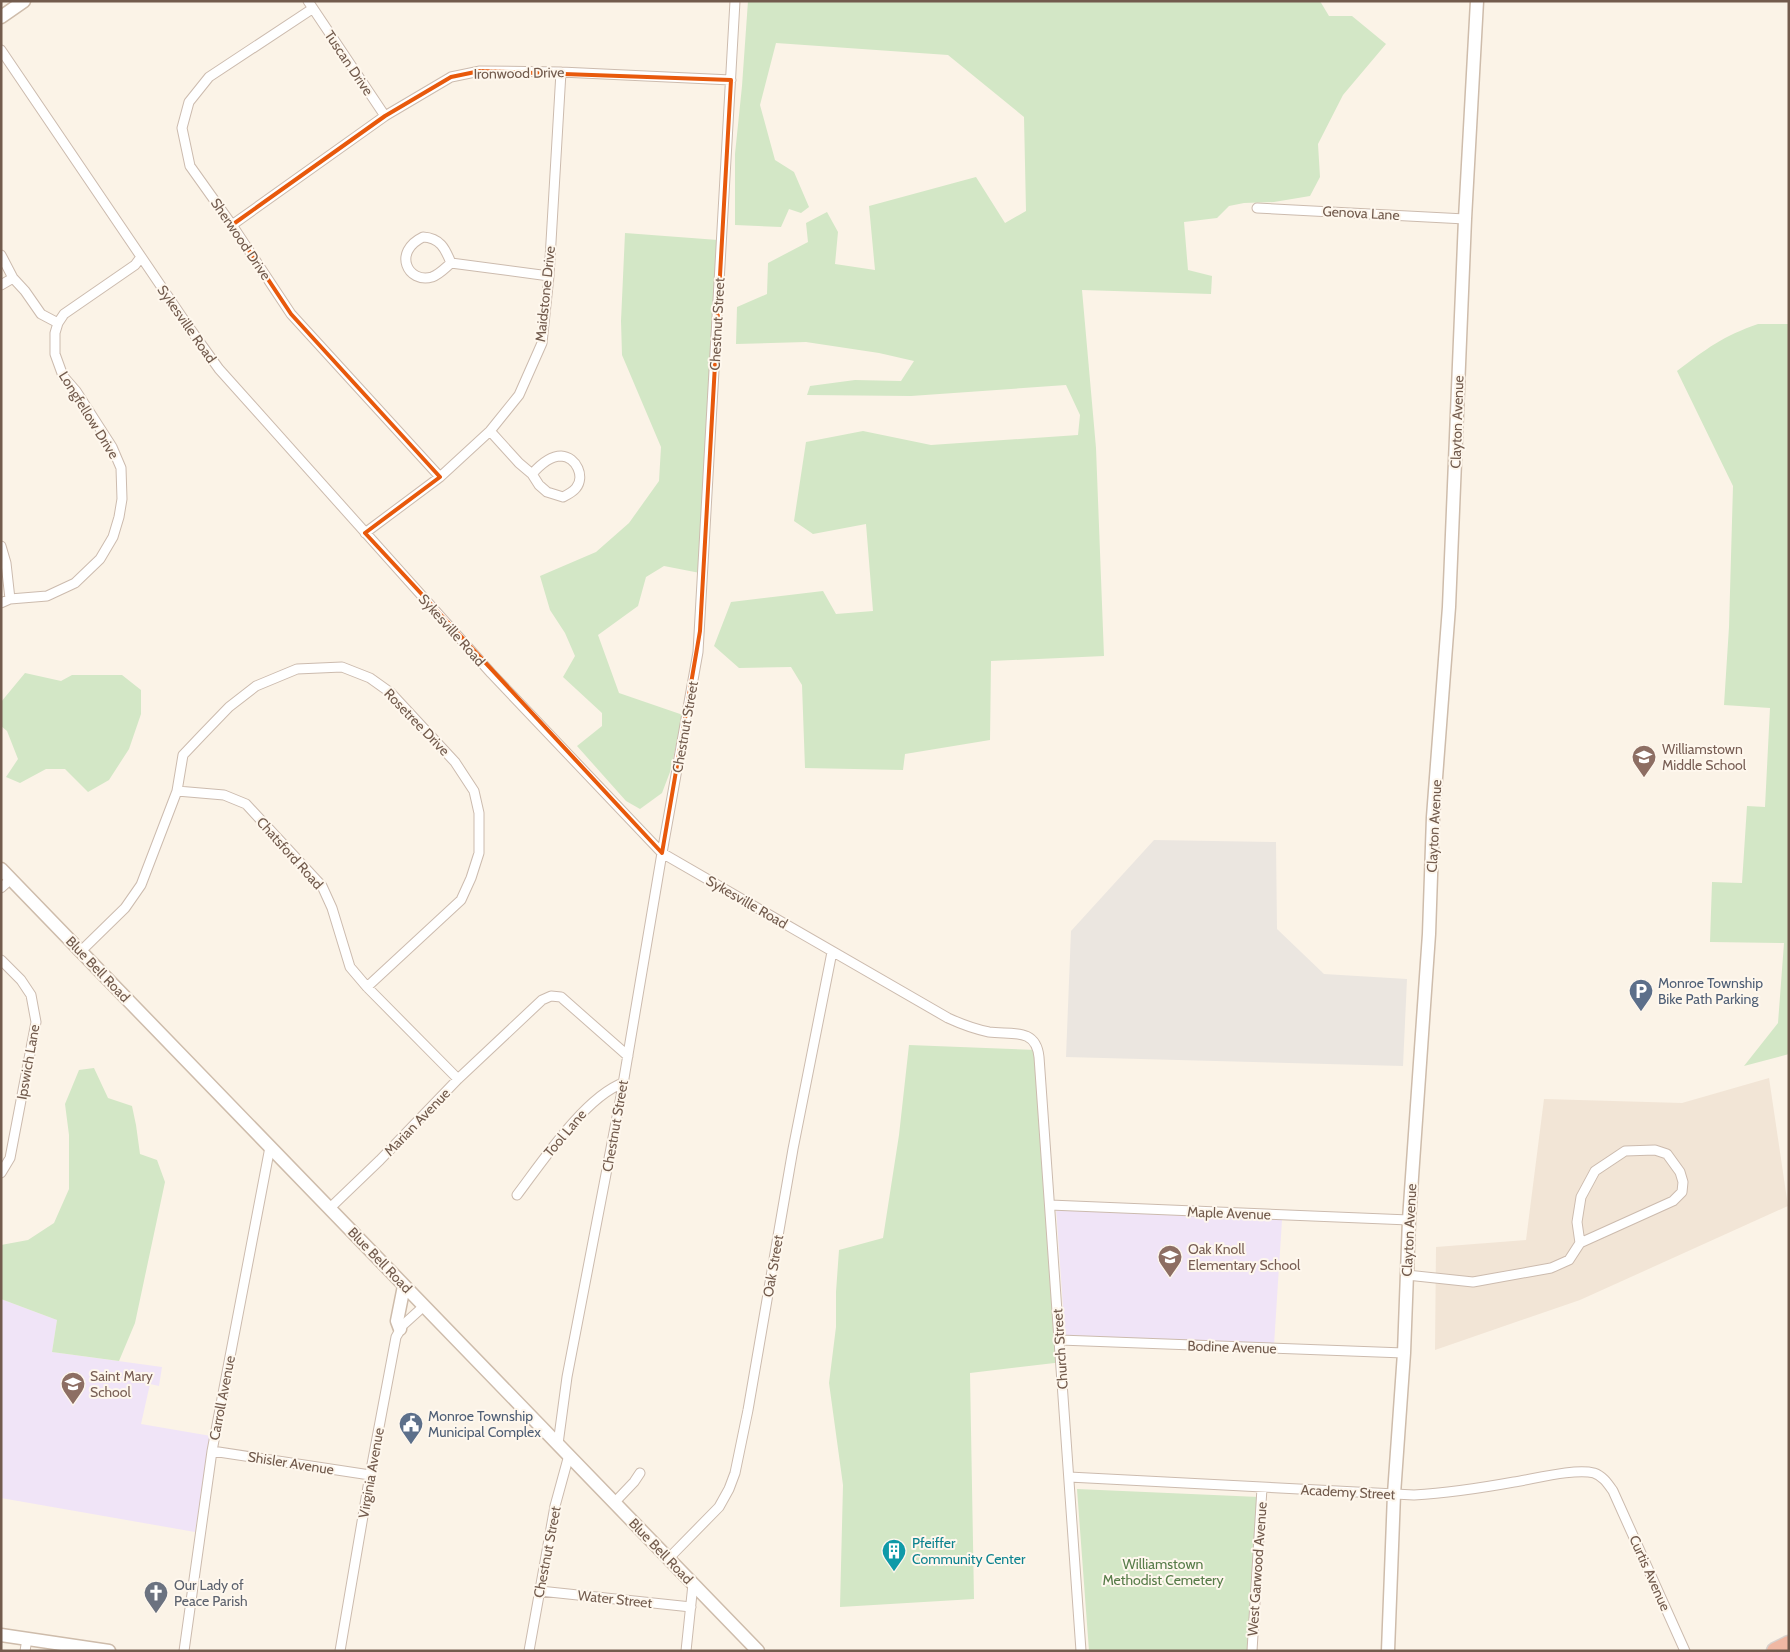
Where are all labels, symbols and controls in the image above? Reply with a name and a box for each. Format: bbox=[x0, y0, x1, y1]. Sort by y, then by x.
street label: Tuscan Drive bbox=[321, 27, 377, 99]
street label: Ironwood Drive bbox=[473, 63, 565, 83]
street label: Sherwood Drive bbox=[207, 195, 275, 283]
street label: Genova Lane bbox=[1322, 202, 1400, 224]
street label: Maidstone Drive bbox=[531, 245, 559, 343]
street label: Chestnut Street bbox=[706, 277, 728, 371]
street label: Sykesville Road bbox=[154, 282, 220, 366]
street label: Longfellow Drive bbox=[55, 368, 123, 462]
street label: Clayton Avenue bbox=[1446, 375, 1468, 469]
street label: Sykesville Road bbox=[415, 590, 489, 670]
street label: Chestnut Street bbox=[668, 679, 702, 774]
street label: Rosetree Drive bbox=[380, 685, 454, 759]
place label: Williamstown Middle School bbox=[1662, 740, 1747, 774]
school or university icon: Williamstown Middle School bbox=[1631, 744, 1657, 778]
street label: Clayton Avenue bbox=[1423, 779, 1445, 873]
street label: Chatsford Road bbox=[253, 813, 327, 893]
street label: Sykesville Road bbox=[703, 871, 791, 933]
street label: Blue Bell Road bbox=[62, 932, 134, 1006]
place label: Monroe Township Bike Path Parking bbox=[1658, 974, 1763, 1008]
parking icon: Monroe Township Bike Path Parking bbox=[1628, 978, 1654, 1012]
street label: Ipswich Lane bbox=[13, 1023, 43, 1101]
street label: Chestnut Street bbox=[598, 1078, 632, 1173]
street label: Marian Avenue bbox=[380, 1084, 454, 1160]
street label: Tool Lane bbox=[540, 1105, 590, 1161]
street label: Clayton Avenue bbox=[1398, 1183, 1420, 1277]
street label: Maple Avenue bbox=[1187, 1203, 1271, 1223]
street label: Blue Bell Road bbox=[344, 1223, 416, 1297]
street label: Oak Street bbox=[759, 1233, 787, 1298]
place label: Oak Knoll Elementary School bbox=[1188, 1240, 1301, 1274]
school or university icon: Oak Knoll Elementary School bbox=[1157, 1244, 1183, 1278]
street label: Church Street bbox=[1048, 1308, 1072, 1390]
street label: Bodine Avenue bbox=[1187, 1336, 1277, 1358]
street label: Carroll Avenue bbox=[205, 1354, 239, 1442]
place label: Saint Mary School bbox=[90, 1367, 153, 1401]
school or university icon: Saint Mary School bbox=[60, 1371, 86, 1405]
place label: Monroe Township Municipal Complex bbox=[428, 1407, 541, 1441]
public building icon: Monroe Township Municipal Complex bbox=[398, 1411, 424, 1445]
street label: Virginia Avenue bbox=[354, 1426, 388, 1520]
street label: Shisler Avenue bbox=[247, 1447, 335, 1479]
street label: Academy Street bbox=[1300, 1481, 1396, 1503]
street label: West Garwood Avenue bbox=[1243, 1501, 1271, 1637]
street label: Chestnut Street bbox=[529, 1504, 565, 1599]
street label: Blue Bell Road bbox=[625, 1514, 697, 1588]
street label: Curtis Avenue bbox=[1625, 1532, 1675, 1614]
place label: Pfeiffer Community Center bbox=[912, 1534, 1026, 1568]
building icon: Pfeiffer Community Center bbox=[881, 1538, 907, 1572]
park label: Williamstown Methodist Cemetery bbox=[1102, 1555, 1224, 1589]
place label: Our Lady of Peace Parish bbox=[174, 1576, 248, 1610]
church icon: Our Lady of Peace Parish bbox=[143, 1580, 169, 1614]
street label: Water Street bbox=[577, 1586, 653, 1612]

